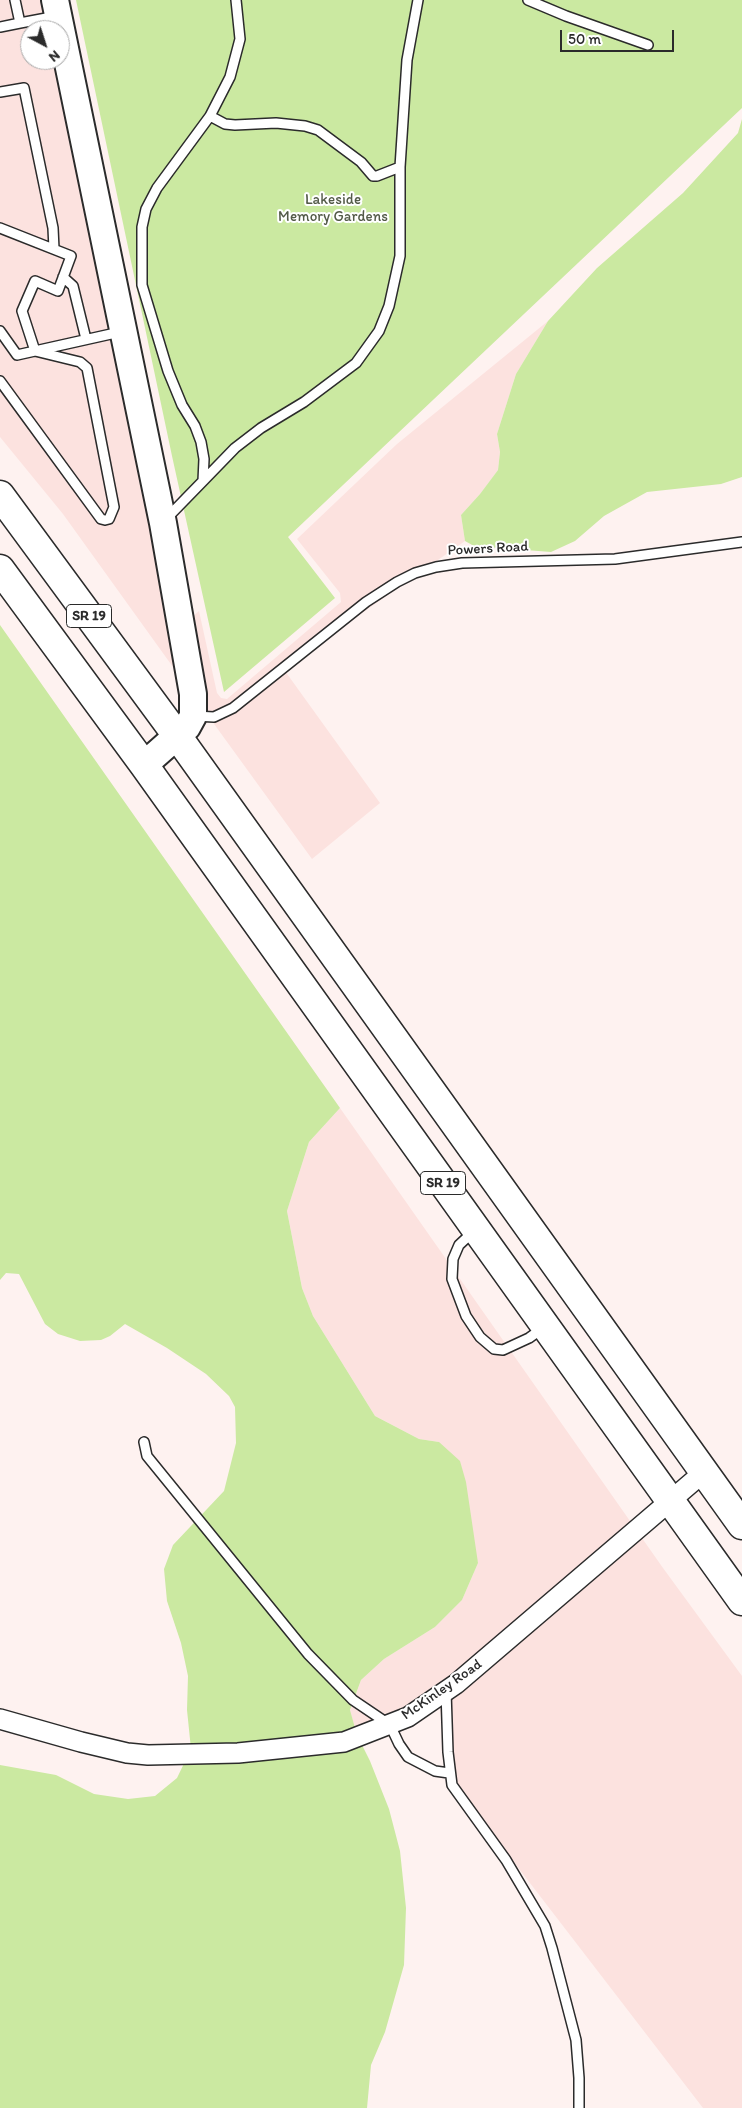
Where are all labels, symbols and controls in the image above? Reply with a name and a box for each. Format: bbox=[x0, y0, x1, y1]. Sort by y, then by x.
north arrow bbox=[20, 20, 70, 70]
scale bar bbox=[562, 20, 676, 52]
text: 50 m bbox=[568, 30, 601, 48]
text: N bbox=[45, 47, 63, 66]
park label: Lakeside Memory Gardens bbox=[278, 191, 388, 226]
street label: Powers Road bbox=[447, 538, 529, 560]
road number: SR 19 bbox=[66, 604, 112, 628]
road number: SR 19 bbox=[420, 1172, 466, 1194]
street label: McKinley Road bbox=[398, 1656, 486, 1724]

